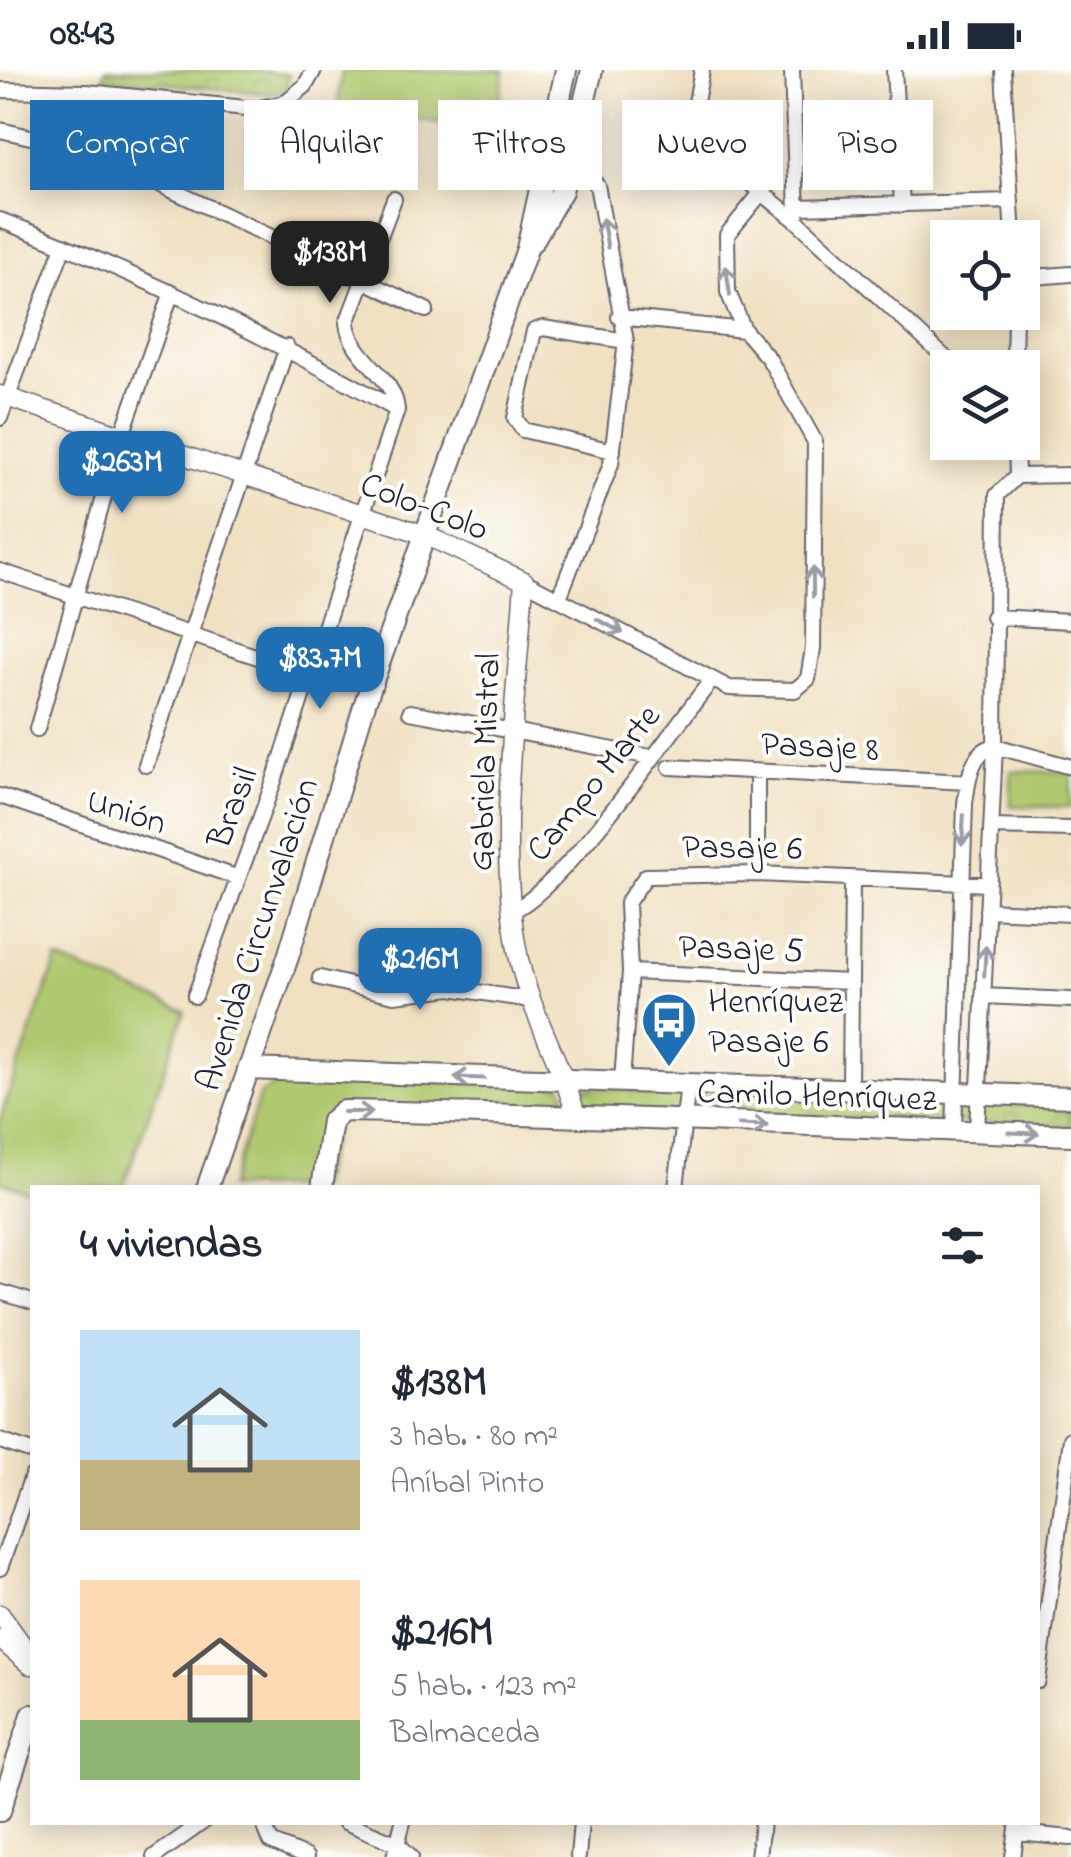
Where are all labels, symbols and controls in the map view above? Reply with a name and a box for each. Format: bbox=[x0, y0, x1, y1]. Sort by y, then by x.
text: 08:43 bbox=[50, 7, 115, 63]
chip: Comprar bbox=[30, 100, 224, 190]
chip: Alquilar bbox=[244, 100, 418, 190]
chip: Filtros bbox=[438, 100, 602, 190]
chip: Nuevo bbox=[622, 100, 783, 190]
chip: Piso bbox=[803, 100, 933, 190]
one-way arrow bbox=[595, 217, 614, 250]
map controls bbox=[930, 220, 1040, 460]
button: locate bbox=[930, 220, 1040, 330]
pin: $138M bbox=[260, 221, 400, 306]
text: $138M bbox=[293, 230, 367, 277]
one-way arrow bbox=[718, 266, 736, 298]
button: layers bbox=[930, 350, 1040, 460]
pin: $263M bbox=[52, 431, 192, 516]
text: $263M bbox=[81, 440, 163, 487]
street label: Colo-Colo bbox=[352, 460, 495, 556]
one-way arrow bbox=[804, 566, 822, 598]
one-way arrow bbox=[595, 617, 625, 636]
pin: $83.7M bbox=[239, 627, 401, 712]
text: $83.7M bbox=[278, 636, 362, 683]
street label: Gabriela Mistral bbox=[457, 652, 516, 872]
street label: Campo Marte bbox=[515, 694, 674, 874]
street label: Pasaje 8 bbox=[759, 720, 880, 777]
street label: Brasil bbox=[195, 760, 273, 857]
street label: Avenida Circunvalación bbox=[185, 772, 334, 1098]
street label: Unión bbox=[79, 777, 172, 850]
one-way arrow bbox=[953, 814, 972, 846]
street label: Pasaje 6 bbox=[681, 823, 803, 876]
street label: Pasaje 5 bbox=[677, 923, 804, 978]
pin: $216M bbox=[350, 928, 490, 1013]
text: $216M bbox=[381, 937, 459, 984]
one-way arrow bbox=[976, 945, 995, 977]
place label: Henríquez Pasaje 6 bbox=[708, 978, 844, 1069]
bus stop icon: Henríquez Pasaje 6 bbox=[639, 990, 699, 1069]
street label: Camilo Henríquez bbox=[696, 1068, 938, 1127]
one-way arrow bbox=[454, 1069, 486, 1088]
one-way arrow bbox=[342, 1102, 374, 1122]
one-way arrow bbox=[736, 1115, 768, 1134]
one-way arrow bbox=[1008, 1124, 1040, 1143]
text: 4 viviendas bbox=[80, 1215, 263, 1276]
icon: filters bbox=[935, 1218, 990, 1273]
text: $138M bbox=[390, 1353, 487, 1414]
icon: home bbox=[160, 1370, 280, 1490]
text: 3 hab. · 80 m² bbox=[390, 1414, 558, 1461]
text: Aníbal Pinto bbox=[390, 1461, 544, 1508]
text: $216M bbox=[390, 1603, 494, 1664]
icon: home bbox=[160, 1620, 280, 1740]
text: 5 hab. · 123 m² bbox=[390, 1664, 577, 1711]
text: Balmaceda bbox=[390, 1711, 540, 1758]

